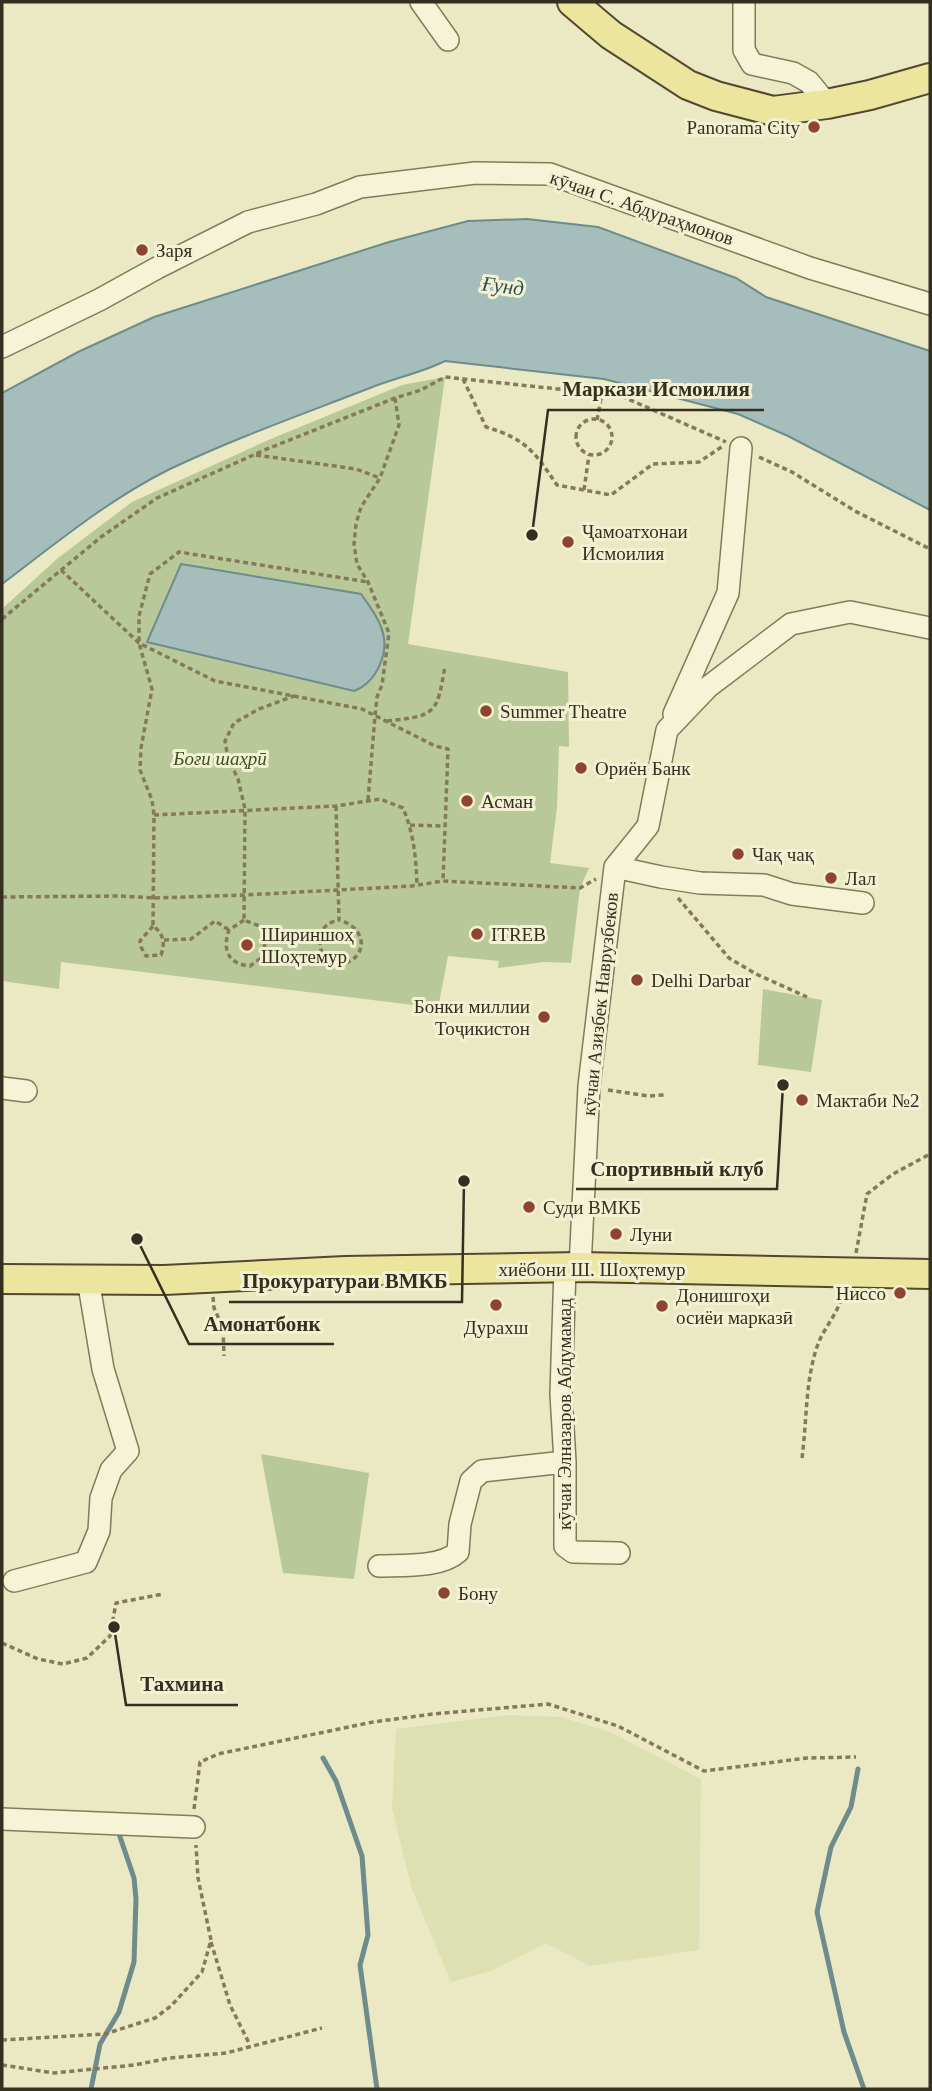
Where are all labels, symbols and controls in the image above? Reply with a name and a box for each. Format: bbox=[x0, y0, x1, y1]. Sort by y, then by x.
place label: Panorama City bbox=[687, 117, 800, 138]
marker: Panorama City bbox=[806, 119, 822, 135]
street label: кӯчаи С. Абдураҳмонов bbox=[548, 167, 736, 249]
place label: Заря bbox=[156, 240, 192, 261]
marker: Заря bbox=[134, 242, 150, 258]
water label: Ғунд bbox=[480, 271, 525, 300]
callout: Маркази Исмоилия bbox=[548, 368, 764, 410]
text: Маркази Исмоилия bbox=[562, 377, 750, 401]
place label: Ҷамоатхонаи Исмоилия bbox=[582, 521, 688, 564]
marker: Ҷамоатхонаи Исмоилия bbox=[560, 534, 576, 550]
place label: Summer Theatre bbox=[500, 701, 627, 722]
marker: Summer Theatre bbox=[478, 703, 494, 719]
park label: Боғи шаҳрӣ bbox=[172, 748, 267, 769]
place label: Ориён Банк bbox=[595, 758, 691, 779]
marker: Ориён Банк bbox=[573, 760, 589, 776]
place label: Асман bbox=[481, 791, 533, 812]
marker: Асман bbox=[459, 793, 475, 809]
place label: Чақ чақ bbox=[752, 844, 815, 865]
marker: Чақ чақ bbox=[730, 846, 746, 862]
place label: Лал bbox=[845, 868, 876, 889]
marker: Лал bbox=[823, 870, 839, 886]
street label: кӯчаи Азизбек Наврузбеков bbox=[578, 891, 622, 1117]
place label: Шириншоҳ Шоҳтемур bbox=[261, 924, 354, 967]
place label: ITREB bbox=[491, 924, 546, 945]
marker: ITREB bbox=[469, 926, 485, 942]
marker: Шириншоҳ Шоҳтемур bbox=[239, 937, 255, 953]
place label: Delhi Darbar bbox=[651, 970, 751, 991]
marker: Delhi Darbar bbox=[629, 972, 645, 988]
place label: Бонки миллии Тоҷикистон bbox=[414, 996, 530, 1039]
marker: Бонки миллии Тоҷикистон bbox=[536, 1009, 552, 1025]
place label: Мактаби №2 bbox=[816, 1090, 920, 1111]
marker: Мактаби №2 bbox=[794, 1092, 810, 1108]
callout: Спортивный клуб bbox=[576, 1147, 777, 1189]
text: Спортивный клуб bbox=[590, 1157, 764, 1181]
place label: Суди ВМКБ bbox=[543, 1197, 641, 1218]
marker: Суди ВМКБ bbox=[521, 1199, 537, 1215]
place label: Луни bbox=[630, 1224, 672, 1245]
marker: Луни bbox=[608, 1226, 624, 1242]
street label: хиёбони Ш. Шоҳтемур bbox=[499, 1259, 685, 1280]
callout: Прокуратураи ВМКБ bbox=[229, 1260, 462, 1302]
text: Прокуратураи ВМКБ bbox=[242, 1269, 448, 1293]
place label: Ниссо bbox=[836, 1283, 886, 1304]
place label: Донишгоҳи осиёи марказӣ bbox=[676, 1285, 793, 1328]
marker: Ниссо bbox=[892, 1285, 908, 1301]
marker: Дурахш bbox=[488, 1297, 504, 1313]
street label: кӯчаи Элназаров Абдумамад bbox=[554, 1298, 575, 1530]
marker: Донишгоҳи осиёи марказӣ bbox=[654, 1298, 670, 1314]
callout: Амонатбонк bbox=[189, 1302, 334, 1344]
text: Амонатбонк bbox=[204, 1312, 321, 1336]
place label: Дурахш bbox=[464, 1317, 529, 1338]
place label: Бону bbox=[458, 1583, 499, 1604]
marker: Бону bbox=[436, 1585, 452, 1601]
callout: Тахмина bbox=[126, 1663, 238, 1705]
text: Тахмина bbox=[140, 1672, 224, 1696]

